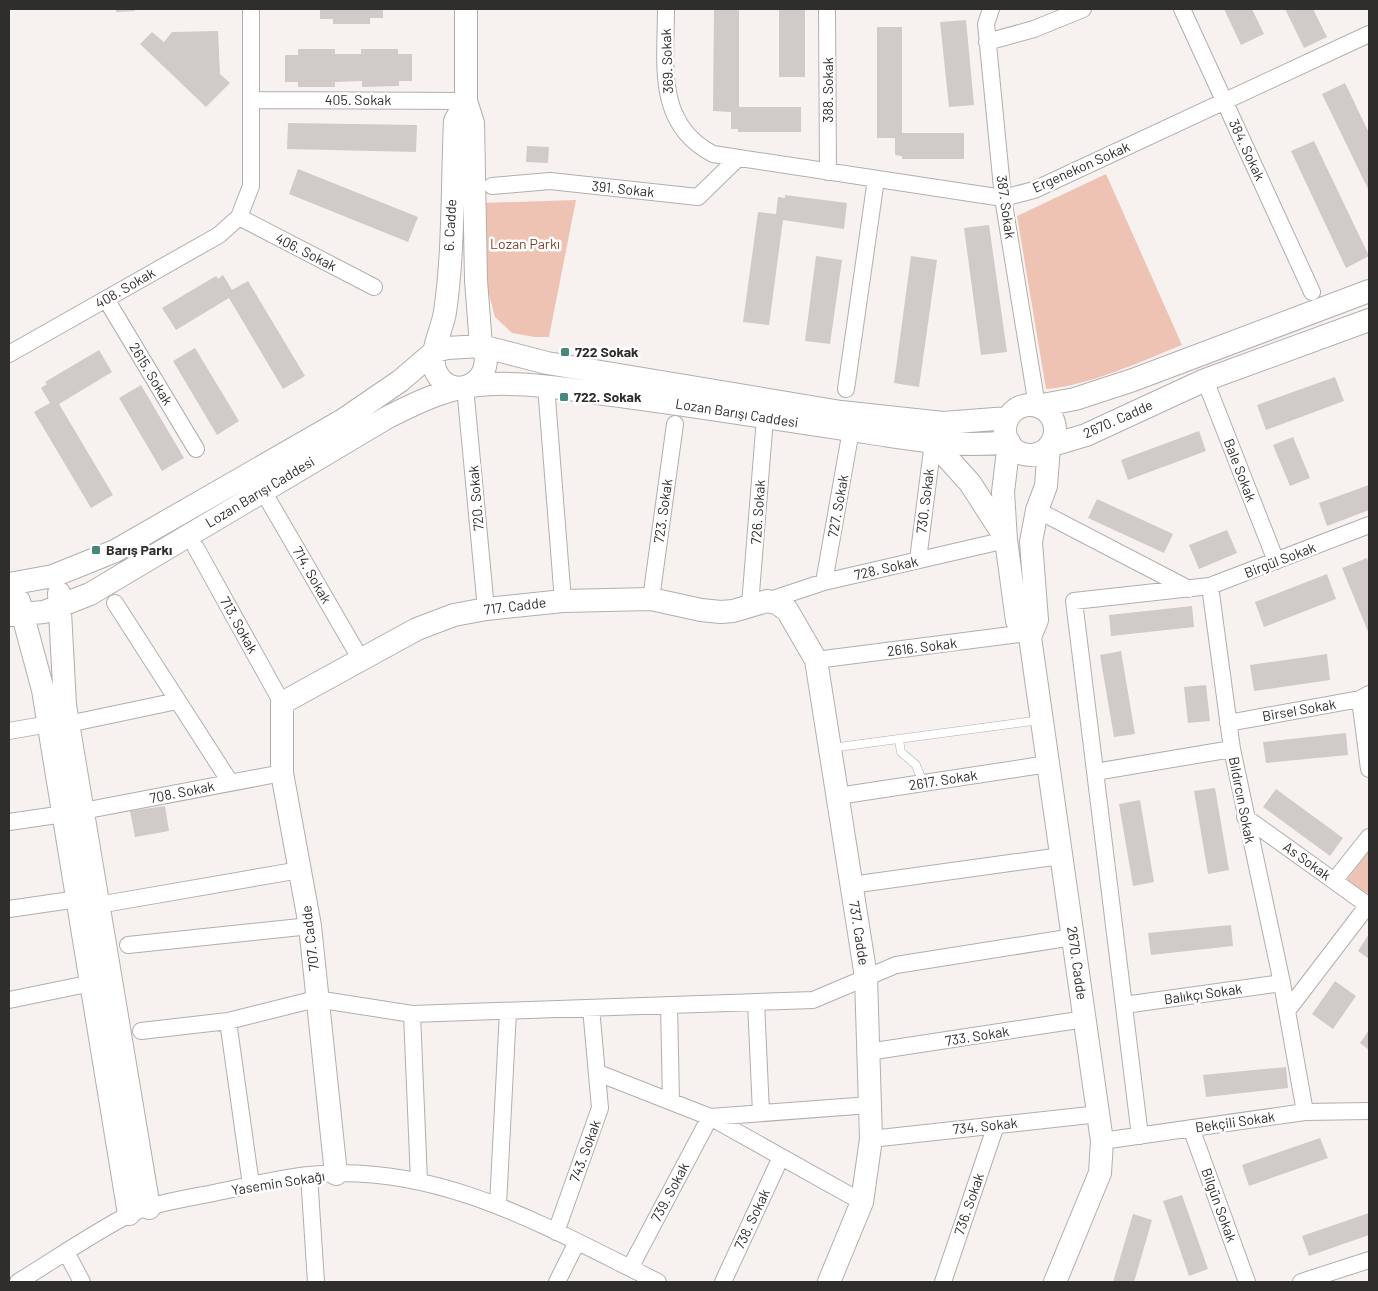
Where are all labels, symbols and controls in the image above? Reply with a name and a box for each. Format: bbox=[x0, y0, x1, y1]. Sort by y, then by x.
street label: 369. Sokak bbox=[657, 28, 676, 94]
street label: 388. Sokak bbox=[819, 57, 836, 123]
street label: 405. Sokak bbox=[325, 91, 391, 108]
street label: 384. Sokak bbox=[1226, 116, 1269, 183]
street label: Ergenekon Sokak bbox=[1029, 137, 1132, 196]
street label: 387. Sokak bbox=[994, 174, 1019, 240]
street label: 391. Sokak bbox=[591, 177, 655, 200]
street label: 6. Cadde bbox=[440, 198, 459, 251]
street label: 406. Sokak bbox=[273, 229, 340, 274]
park label: Lozan Parkı bbox=[490, 235, 560, 252]
street label: 408. Sokak bbox=[92, 264, 158, 312]
street label: 2615. Sokak bbox=[126, 339, 177, 408]
place label: 722 Sokak bbox=[575, 343, 639, 360]
marker: 722 Sokak bbox=[559, 346, 571, 358]
place label: 722. Sokak bbox=[574, 388, 642, 405]
marker: 722. Sokak bbox=[558, 391, 570, 403]
street label: Lozan Barışı Caddesi bbox=[674, 394, 800, 431]
street label: 2670. Cadde bbox=[1080, 396, 1155, 441]
street label: Bale Sokak bbox=[1221, 436, 1260, 504]
street label: Lozan Barışı Caddesi bbox=[202, 452, 317, 531]
street label: 720. Sokak bbox=[464, 465, 487, 531]
street label: 730. Sokak bbox=[912, 467, 937, 534]
street label: 727. Sokak bbox=[824, 473, 851, 539]
street label: 723. Sokak bbox=[650, 478, 675, 544]
street label: 726. Sokak bbox=[747, 479, 768, 545]
street label: Birgül Sokak bbox=[1242, 538, 1318, 581]
place label: Barış Parkı bbox=[106, 541, 172, 558]
street label: 714. Sokak bbox=[289, 543, 336, 606]
marker: Barış Parkı bbox=[90, 544, 102, 556]
street label: 728. Sokak bbox=[852, 552, 919, 583]
street label: 713. Sokak bbox=[217, 593, 262, 656]
street label: 717. Cadde bbox=[483, 593, 547, 618]
street label: 2616. Sokak bbox=[886, 634, 958, 659]
street label: Birsel Sokak bbox=[1261, 695, 1337, 724]
street label: Bıldırcın Sokak bbox=[1226, 755, 1259, 845]
street label: 2617. Sokak bbox=[908, 766, 978, 793]
street label: 708. Sokak bbox=[148, 777, 216, 806]
street label: As Sokak bbox=[1280, 838, 1335, 884]
street label: 737. Cadde bbox=[846, 900, 873, 966]
street label: 707. Cadde bbox=[297, 905, 322, 972]
street label: 2670. Cadde bbox=[1064, 925, 1091, 1001]
street label: Balıkçı Sokak bbox=[1163, 980, 1243, 1007]
street label: 733. Sokak bbox=[944, 1022, 1010, 1049]
street label: Bekçili Sokak bbox=[1194, 1108, 1276, 1136]
street label: 734. Sokak bbox=[952, 1114, 1018, 1137]
street label: 743. Sokak bbox=[565, 1117, 604, 1184]
street label: 739. Sokak bbox=[647, 1159, 692, 1224]
street label: Bilgün Sokak bbox=[1198, 1165, 1241, 1244]
street label: Yasemin Sokağı bbox=[230, 1167, 326, 1198]
street label: 736. Sokak bbox=[950, 1171, 987, 1237]
street label: 738. Sokak bbox=[730, 1186, 773, 1252]

